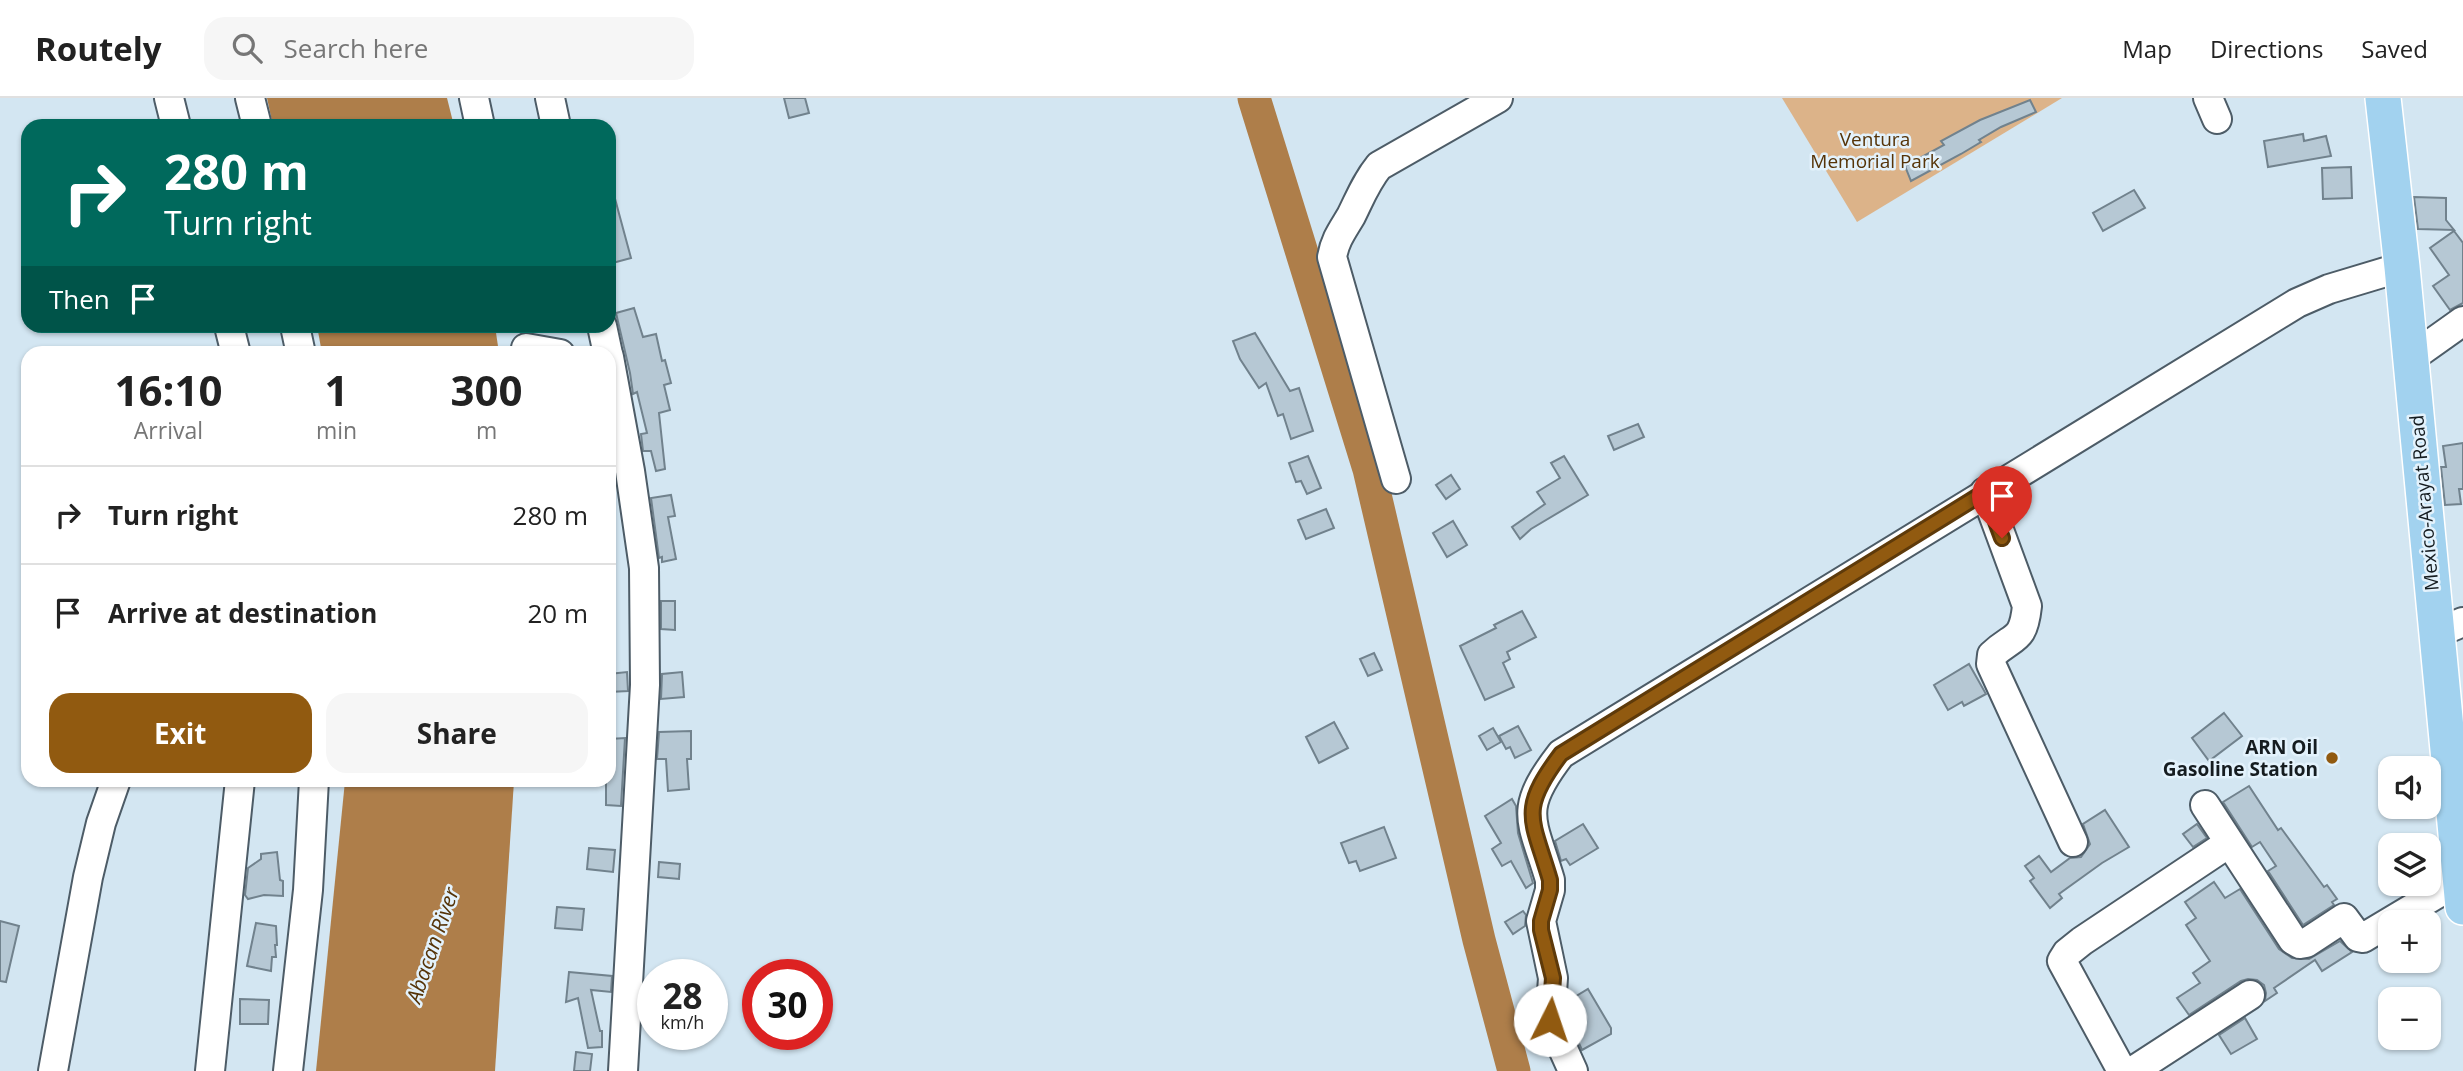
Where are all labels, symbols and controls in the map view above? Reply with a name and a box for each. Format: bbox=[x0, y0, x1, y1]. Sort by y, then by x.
search box bbox=[204, 17, 694, 80]
text: Routely bbox=[35, 26, 162, 71]
icon: search bbox=[228, 29, 266, 67]
text: Search here bbox=[284, 30, 428, 66]
text: Map bbox=[2122, 32, 2172, 65]
text: Directions bbox=[2210, 32, 2323, 65]
text: Saved bbox=[2361, 32, 2428, 65]
park label: Ventura Memorial Park bbox=[1810, 126, 1940, 174]
text: 280 m bbox=[164, 138, 309, 204]
icon: right bbox=[49, 147, 140, 238]
text: Turn right bbox=[164, 201, 312, 244]
icon: arrive bbox=[124, 280, 162, 318]
text: Then bbox=[49, 281, 110, 317]
text: 16:10 bbox=[114, 361, 222, 418]
text: 1 bbox=[324, 361, 349, 418]
text: 300 bbox=[451, 361, 523, 418]
text: Arrival bbox=[134, 414, 203, 446]
text: min bbox=[316, 414, 357, 446]
text: m bbox=[476, 414, 497, 446]
street label: Mexico-Arayat Road bbox=[2403, 414, 2445, 592]
pin bbox=[1972, 466, 2032, 538]
icon: arrive bbox=[1983, 477, 2021, 515]
icon: right bbox=[49, 496, 87, 534]
text: Turn right bbox=[108, 497, 239, 533]
text: 280 m bbox=[513, 497, 588, 533]
icon: arrive bbox=[49, 594, 87, 632]
text: Arrive at destination bbox=[108, 595, 377, 631]
text: 20 m bbox=[527, 595, 588, 631]
button: Exit bbox=[49, 693, 312, 773]
button: Share bbox=[326, 693, 588, 773]
place label: ARN Oil Gasoline Station bbox=[2163, 734, 2318, 782]
marker: ARN Oil Gasoline Station bbox=[2324, 750, 2340, 766]
map controls bbox=[2378, 756, 2441, 1050]
button: sound bbox=[2378, 756, 2441, 819]
button: layers bbox=[2378, 833, 2441, 896]
water label: Abacan River bbox=[399, 883, 465, 1008]
button: + bbox=[2378, 910, 2441, 973]
speed limit sign: 30 bbox=[742, 959, 833, 1050]
text: 28 bbox=[662, 972, 703, 1019]
position arrow bbox=[1513, 983, 1587, 1057]
button: − bbox=[2378, 987, 2441, 1050]
text: km/h bbox=[661, 1010, 704, 1034]

